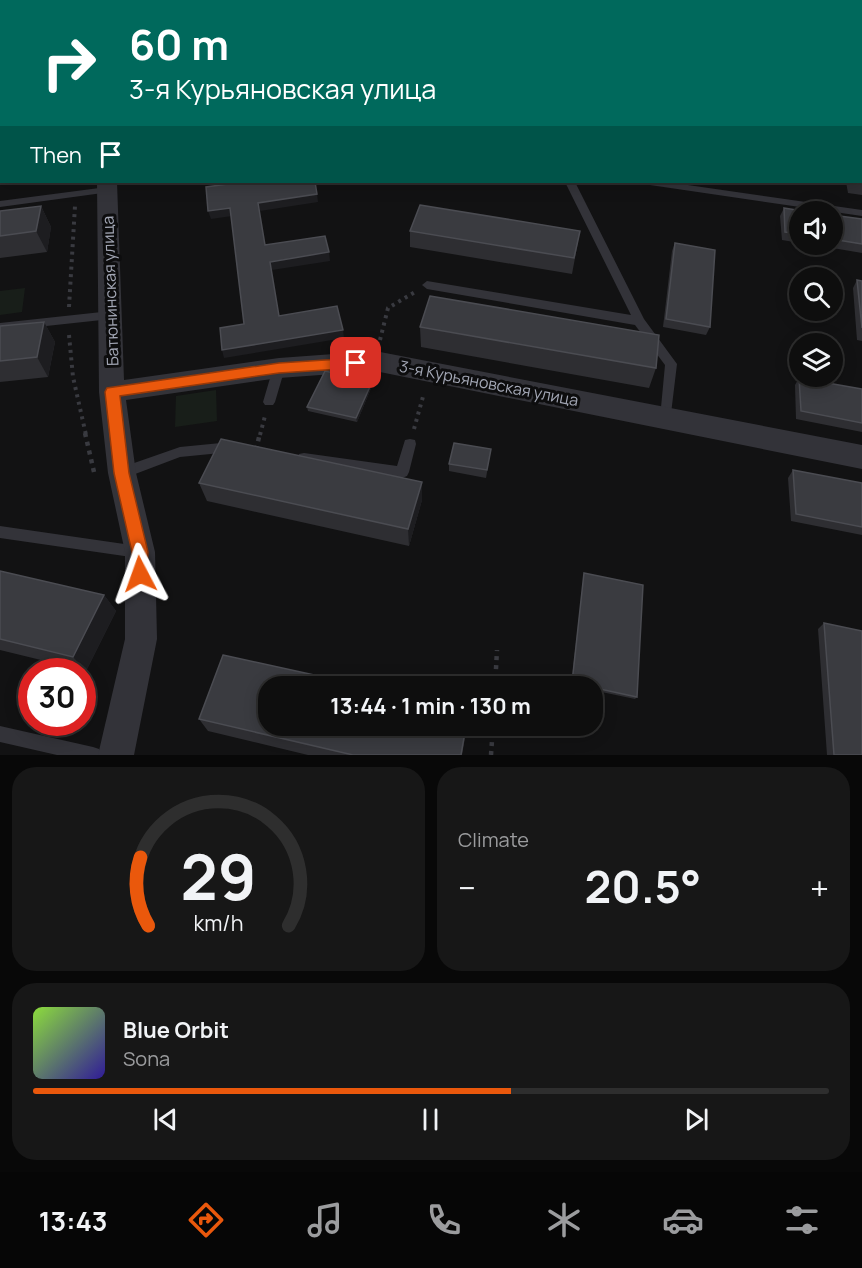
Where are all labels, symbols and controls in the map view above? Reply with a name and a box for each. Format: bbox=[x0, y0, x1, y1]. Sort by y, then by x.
text: 60 m bbox=[129, 15, 229, 73]
icon: right bbox=[30, 24, 108, 102]
text: 3-я Курьяновская улица bbox=[129, 70, 436, 107]
icon: arrive bbox=[94, 138, 127, 171]
text: Then bbox=[30, 140, 82, 170]
map controls bbox=[789, 201, 843, 387]
button: sound bbox=[789, 201, 843, 255]
street label: Батюнинская улица bbox=[96, 216, 124, 366]
button: search bbox=[789, 267, 843, 321]
button: layers bbox=[789, 333, 843, 387]
pin bbox=[330, 337, 381, 388]
icon: arrive bbox=[339, 346, 372, 379]
street label: 3-я Курьяновская улица bbox=[398, 355, 580, 411]
position arrow bbox=[108, 542, 172, 606]
speed limit sign: 30 bbox=[18, 658, 96, 736]
text: 13:44 · 1 min · 130 m bbox=[330, 691, 531, 721]
text: Climate bbox=[458, 826, 529, 853]
text: 29 bbox=[181, 833, 256, 919]
text: 20.5° bbox=[585, 855, 701, 917]
text: − bbox=[458, 865, 476, 910]
text: + bbox=[810, 865, 829, 910]
text: km/h bbox=[194, 908, 243, 937]
text: Blue Orbit bbox=[123, 1015, 229, 1045]
text: Sona bbox=[123, 1045, 170, 1072]
icon: previous bbox=[149, 1103, 182, 1136]
icon: pause bbox=[414, 1103, 447, 1136]
icon: next bbox=[680, 1103, 713, 1136]
icon: directions bbox=[185, 1199, 227, 1241]
icon: music bbox=[304, 1199, 346, 1241]
icon: phone bbox=[423, 1199, 465, 1241]
icon: climate bbox=[543, 1199, 585, 1241]
icon: car bbox=[662, 1199, 704, 1241]
icon: filters bbox=[781, 1199, 823, 1241]
text: 13:43 bbox=[39, 1202, 108, 1239]

